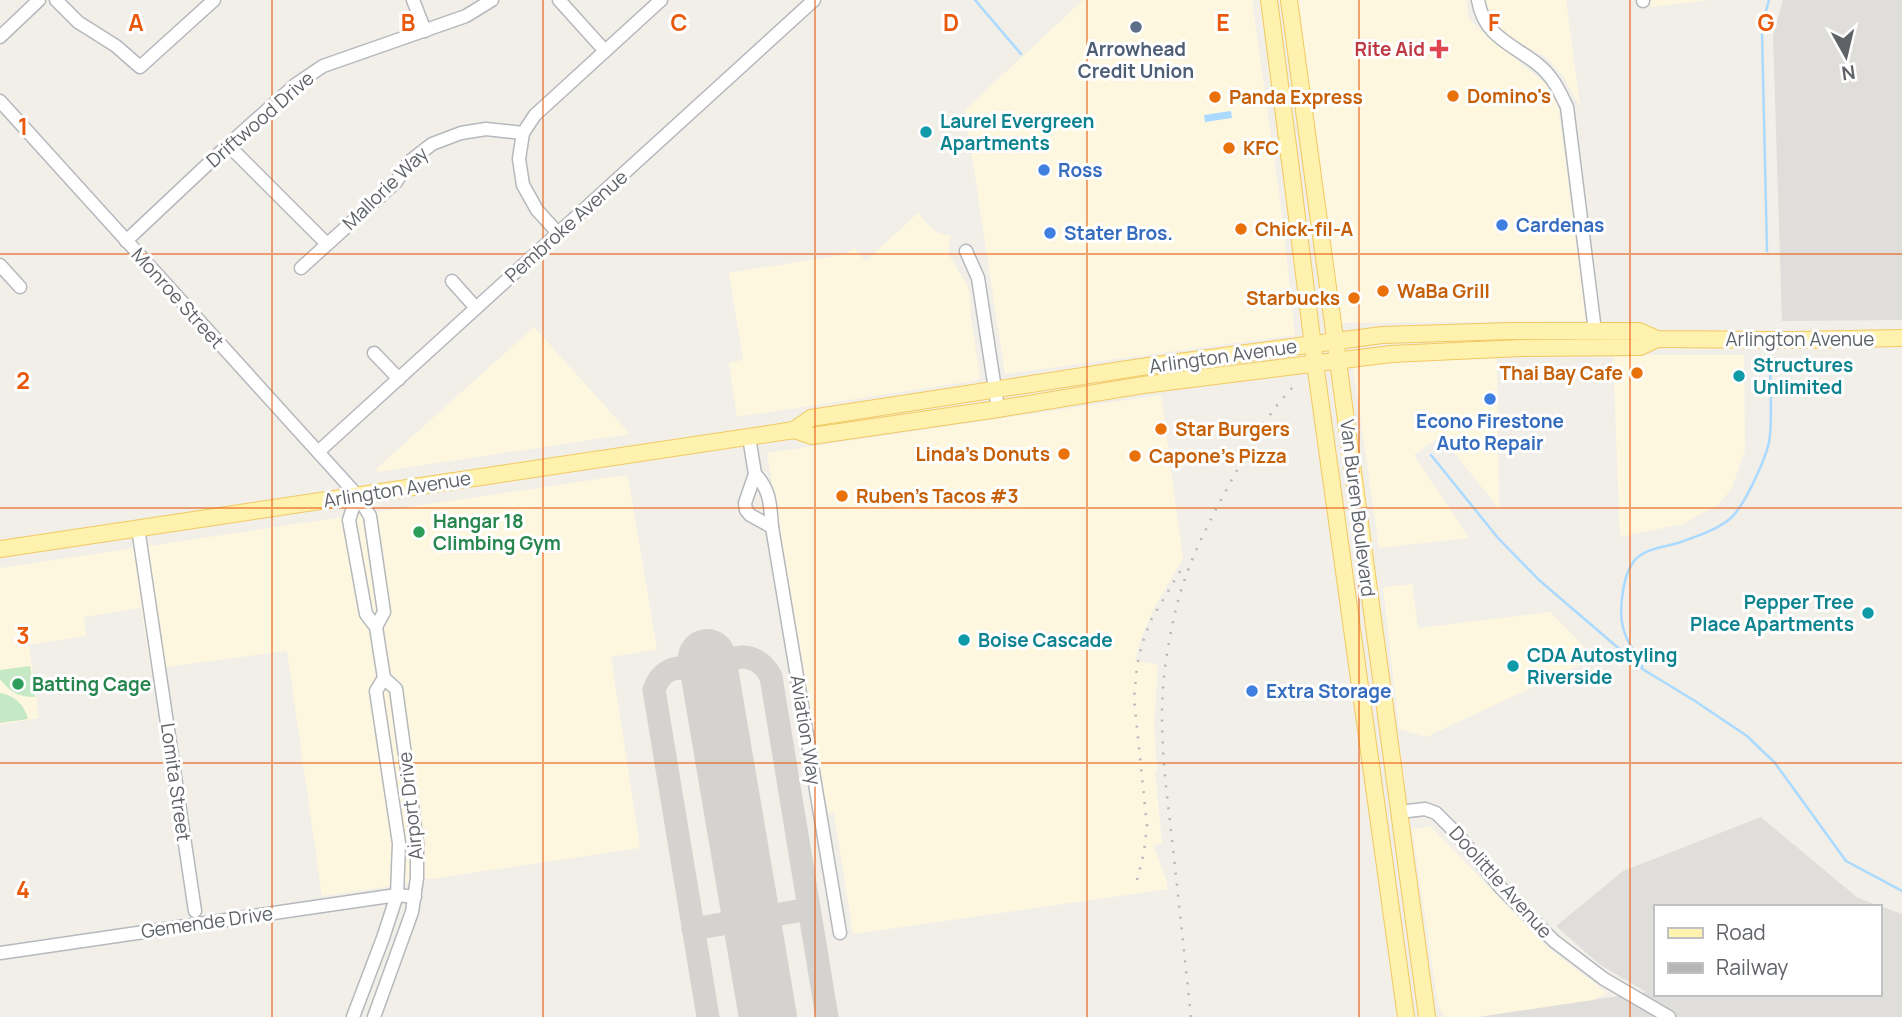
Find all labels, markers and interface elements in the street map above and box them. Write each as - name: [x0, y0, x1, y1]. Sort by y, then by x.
- text: A: [128, 6, 144, 38]
- text: B: [401, 6, 415, 38]
- text: C: [671, 6, 688, 38]
- text: D: [943, 6, 959, 38]
- text: E: [1216, 6, 1230, 38]
- text: F: [1488, 6, 1500, 38]
- text: G: [1758, 6, 1775, 38]
- marker: Arrowhead Credit Union: [1128, 19, 1144, 35]
- north arrow: [1811, 21, 1881, 91]
- place label: Arrowhead Credit Union: [1078, 36, 1194, 84]
- place label: Rite Aid: [1354, 36, 1425, 62]
- marker: Rite Aid: [1431, 41, 1447, 57]
- text: N: [1840, 59, 1857, 87]
- street label: Driftwood Drive: [201, 65, 319, 173]
- place label: Domino's: [1467, 83, 1551, 109]
- place label: Panda Express: [1229, 84, 1363, 110]
- marker: Domino's: [1445, 88, 1461, 104]
- marker: Panda Express: [1207, 89, 1223, 105]
- place label: Laurel Evergreen Apartments: [940, 108, 1094, 156]
- text: 1: [18, 110, 28, 142]
- marker: Laurel Evergreen Apartments: [918, 124, 934, 140]
- place label: KFC: [1243, 135, 1279, 161]
- marker: KFC: [1221, 140, 1237, 156]
- street label: Mallorie Way: [336, 141, 434, 235]
- place label: Ross: [1058, 157, 1103, 183]
- marker: Ross: [1036, 162, 1052, 178]
- street label: Pembroke Avenue: [499, 164, 633, 288]
- place label: Cardenas: [1516, 212, 1604, 238]
- place label: Chick-fil-A: [1255, 216, 1354, 242]
- marker: Cardenas: [1494, 217, 1510, 233]
- place label: Stater Bros.: [1064, 220, 1173, 246]
- marker: Chick-fil-A: [1233, 221, 1249, 237]
- marker: Stater Bros.: [1042, 225, 1058, 241]
- street label: Monroe Street: [126, 242, 230, 354]
- place label: WaBa Grill: [1397, 278, 1490, 304]
- marker: WaBa Grill: [1375, 283, 1391, 299]
- place label: Starbucks: [1246, 285, 1340, 311]
- marker: Starbucks: [1346, 290, 1362, 306]
- street label: Arlington Avenue: [1726, 326, 1874, 352]
- street label: Arlington Avenue: [1147, 333, 1299, 379]
- place label: Structures Unlimited: [1753, 352, 1853, 400]
- place label: Thai Bay Cafe: [1500, 360, 1623, 386]
- text: 2: [16, 364, 30, 396]
- marker: Thai Bay Cafe: [1629, 365, 1645, 381]
- marker: Structures Unlimited: [1731, 368, 1747, 384]
- marker: Econo Firestone Auto Repair: [1482, 391, 1498, 407]
- place label: Econo Firestone Auto Repair: [1416, 408, 1564, 456]
- place label: Star Burgers: [1175, 416, 1290, 442]
- street label: Van Buren Boulevard: [1334, 418, 1382, 598]
- marker: Star Burgers: [1153, 421, 1169, 437]
- place label: Linda's Donuts: [915, 441, 1050, 467]
- place label: Capone's Pizza: [1149, 443, 1287, 469]
- marker: Linda's Donuts: [1056, 446, 1072, 462]
- marker: Capone's Pizza: [1127, 448, 1143, 464]
- street label: Arlington Avenue: [321, 465, 473, 513]
- place label: Ruben's Tacos #3: [856, 483, 1019, 509]
- marker: Ruben's Tacos #3: [834, 488, 850, 504]
- place label: Hangar 18 Climbing Gym: [433, 508, 561, 556]
- marker: Hangar 18 Climbing Gym: [411, 524, 427, 540]
- place label: Pepper Tree Place Apartments: [1690, 589, 1854, 637]
- marker: Pepper Tree Place Apartments: [1860, 605, 1876, 621]
- text: 3: [16, 619, 30, 651]
- place label: Boise Cascade: [978, 627, 1113, 653]
- marker: Boise Cascade: [956, 632, 972, 648]
- place label: CDA Autostyling Riverside: [1527, 642, 1677, 690]
- marker: CDA Autostyling Riverside: [1505, 658, 1521, 674]
- place label: Batting Cage: [32, 671, 151, 697]
- street label: Aviation Way: [784, 673, 828, 787]
- marker: Batting Cage: [10, 676, 26, 692]
- place label: Extra Storage: [1266, 678, 1391, 704]
- marker: Extra Storage: [1244, 683, 1260, 699]
- street label: Lomita Street: [155, 721, 197, 843]
- street label: Airport Drive: [391, 751, 429, 861]
- street label: Doolittle Avenue: [1444, 820, 1558, 944]
- text: 4: [16, 873, 30, 905]
- street label: Gemende Drive: [139, 900, 275, 944]
- legend: [1654, 905, 1881, 996]
- text: Road: [1716, 918, 1766, 946]
- text: Railway: [1716, 953, 1788, 981]

